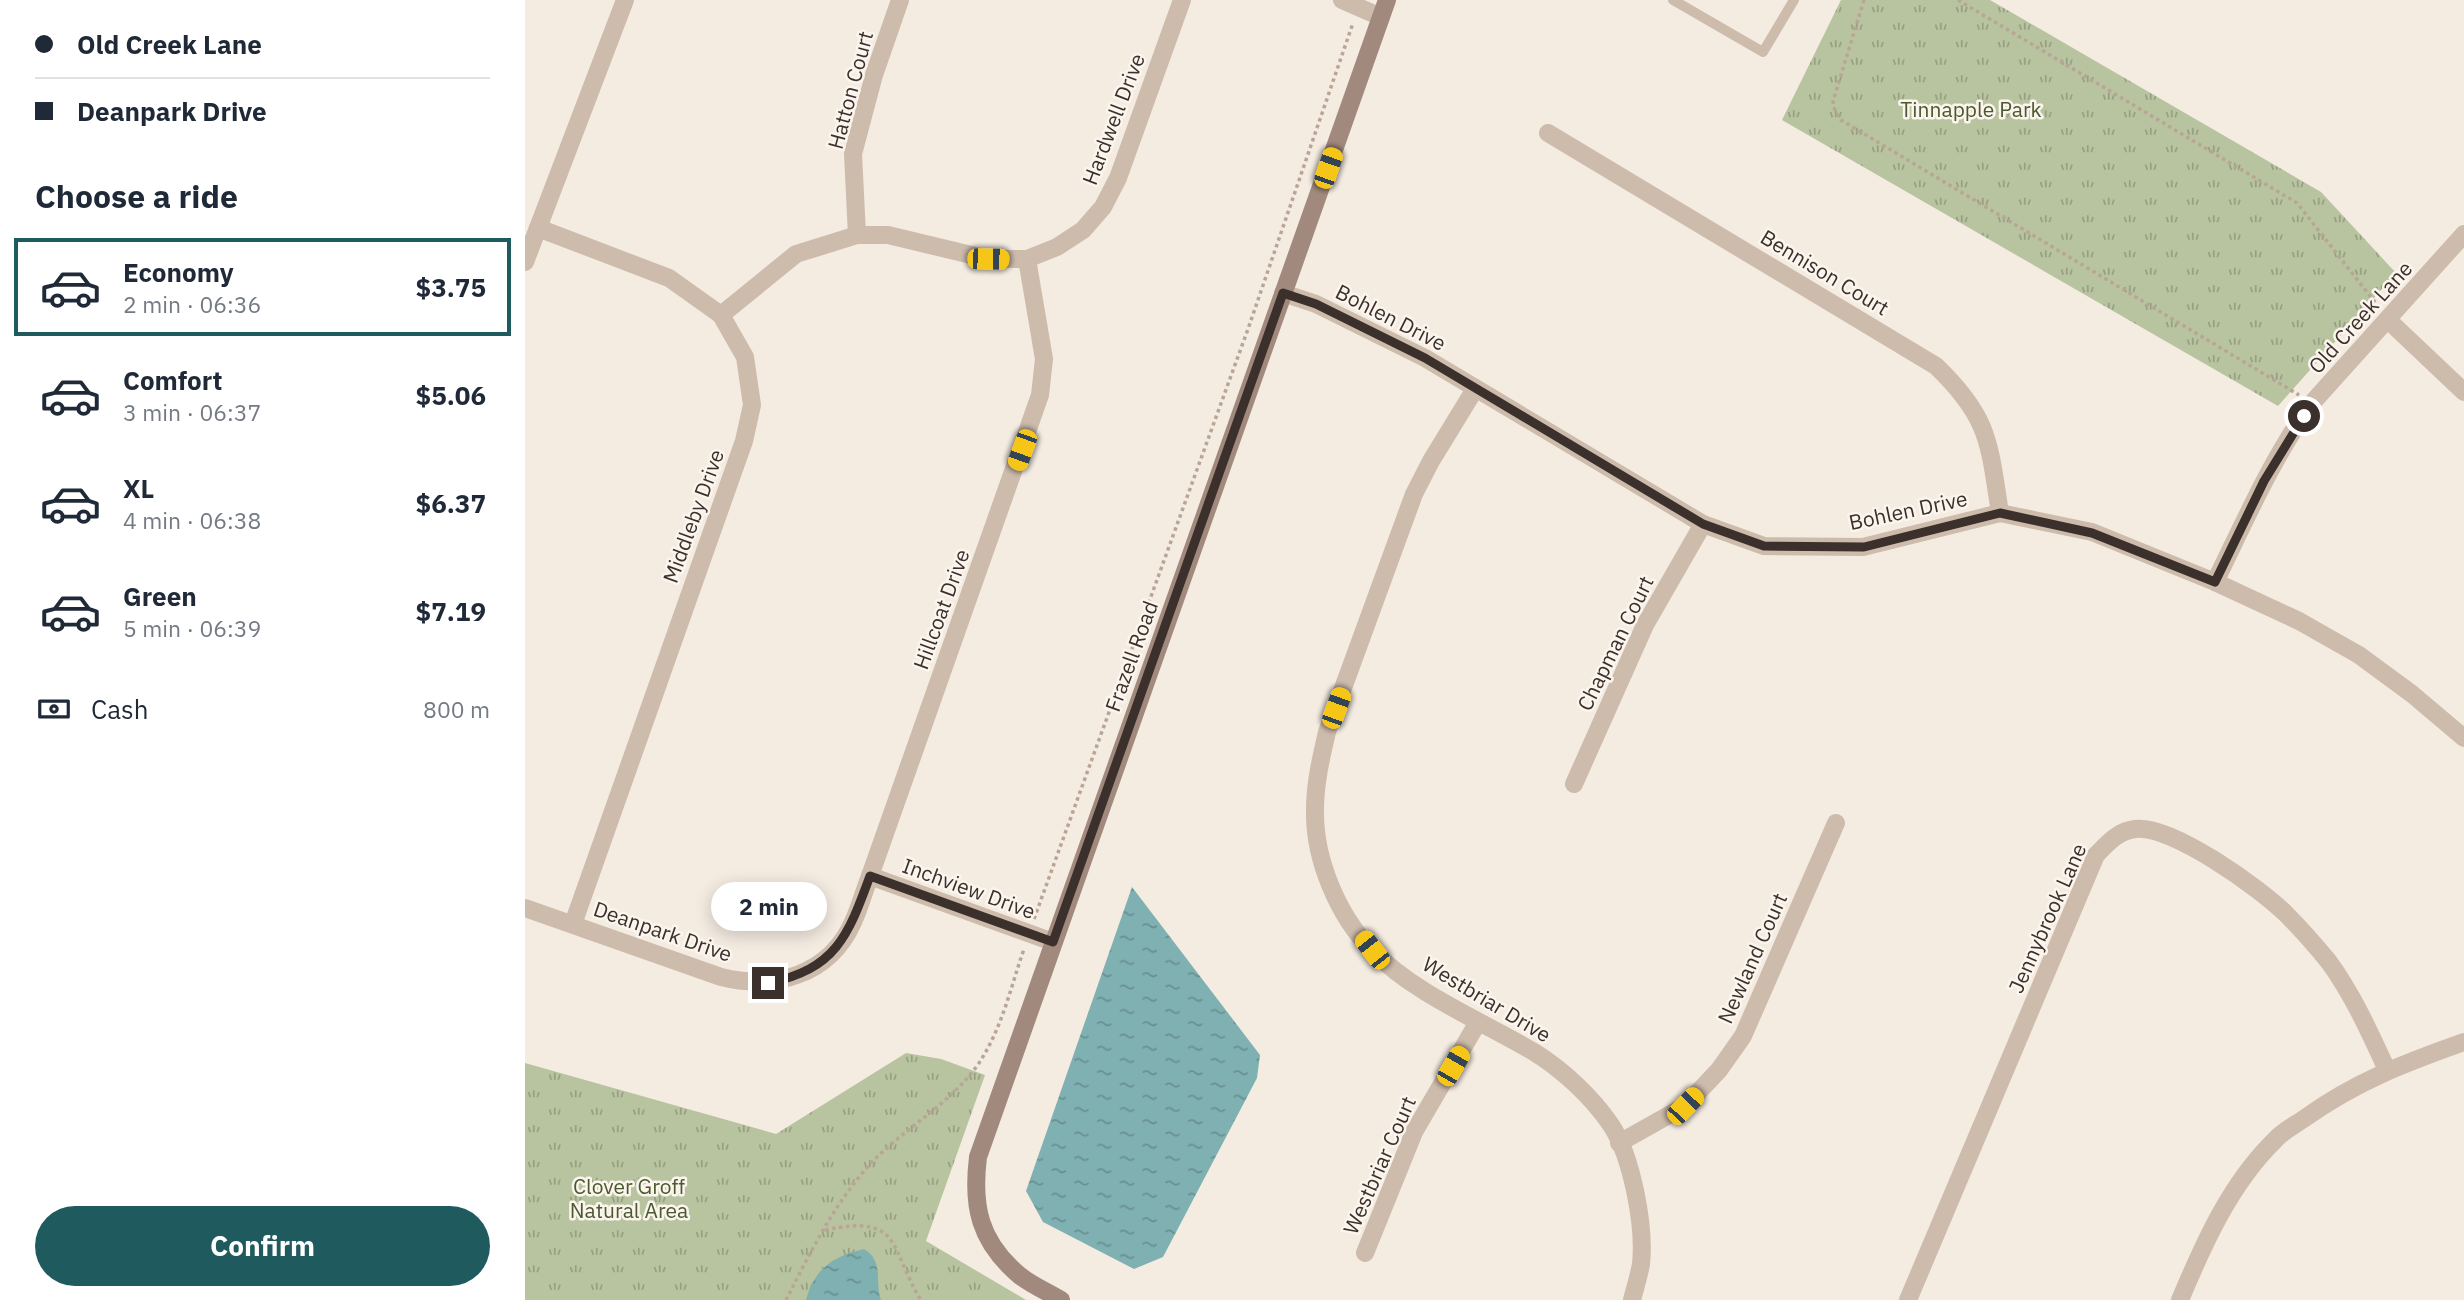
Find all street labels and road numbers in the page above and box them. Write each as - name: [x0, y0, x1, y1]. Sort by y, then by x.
- street label: Hatton Court: [821, 28, 879, 152]
- street label: Hardwell Drive: [1075, 49, 1151, 189]
- street label: Bennison Court: [1756, 223, 1894, 321]
- street label: Old Creek Lane: [2302, 255, 2418, 379]
- street label: Bohlen Drive: [1331, 277, 1451, 357]
- street label: Middleby Drive: [656, 445, 730, 587]
- street label: Bohlen Drive: [1846, 484, 1970, 536]
- street label: Hillcoat Drive: [906, 545, 976, 673]
- street label: Chapman Court: [1570, 571, 1660, 715]
- street label: Frazell Road: [1098, 597, 1164, 715]
- street label: Jennybrook Lane: [2001, 839, 2093, 997]
- street label: Inchview Drive: [899, 851, 1039, 925]
- street label: Newland Court: [1711, 888, 1793, 1028]
- street label: Deanpark Drive: [590, 894, 736, 968]
- street label: Westbriar Drive: [1418, 950, 1556, 1048]
- street label: Westbriar Court: [1336, 1092, 1422, 1238]

